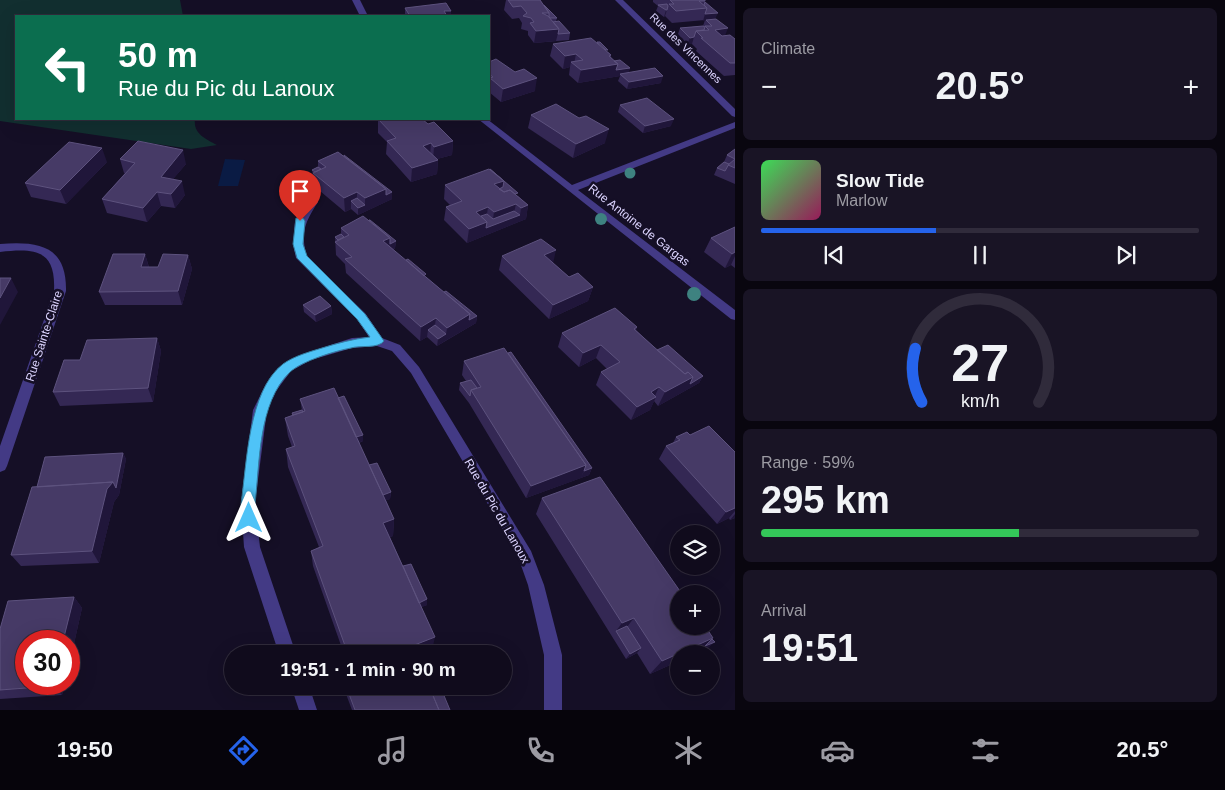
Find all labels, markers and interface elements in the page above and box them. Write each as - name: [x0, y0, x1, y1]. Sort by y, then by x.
- street label: Rue des Vincennes: [648, 11, 725, 86]
- icon: left: [35, 35, 100, 100]
- text: 50 m: [118, 35, 198, 74]
- text: Climate: [761, 40, 815, 57]
- text: 20.5°: [935, 65, 1025, 107]
- text: −: [761, 71, 777, 102]
- text: +: [1183, 71, 1199, 102]
- text: Rue du Pic du Lanoux: [118, 76, 335, 101]
- pin: [279, 170, 321, 221]
- text: Slow Tide: [836, 170, 924, 191]
- icon: arrive: [286, 177, 314, 205]
- street label: Rue Antoine de Gargas: [586, 181, 692, 269]
- text: Marlow: [836, 192, 888, 209]
- icon: previous: [820, 241, 848, 269]
- icon: pause: [966, 241, 994, 269]
- icon: next: [1112, 241, 1140, 269]
- street label: Rue Sainte-Claire: [23, 288, 65, 383]
- text: 27: [951, 334, 1009, 392]
- text: km/h: [961, 391, 999, 411]
- text: Range · 59%: [761, 454, 854, 471]
- street label: Rue du Pic du Lanoux: [461, 456, 533, 566]
- text: 295 km: [761, 479, 890, 521]
- position arrow: [222, 491, 274, 543]
- map controls: [670, 525, 720, 695]
- button: layers: [670, 525, 720, 575]
- button: +: [670, 585, 720, 635]
- text: Arrival: [761, 602, 806, 619]
- text: 19:51: [761, 627, 858, 669]
- speed limit sign: 30: [15, 630, 80, 695]
- button: −: [670, 645, 720, 695]
- text: 19:51 · 1 min · 90 m: [280, 659, 456, 680]
- icon: directions: [226, 733, 261, 768]
- icon: music: [375, 733, 410, 768]
- icon: phone: [523, 733, 558, 768]
- icon: climate: [671, 733, 706, 768]
- icon: car: [820, 733, 855, 768]
- icon: filters: [968, 733, 1003, 768]
- text: 19:50: [57, 737, 113, 762]
- text: 20.5°: [1117, 737, 1168, 762]

